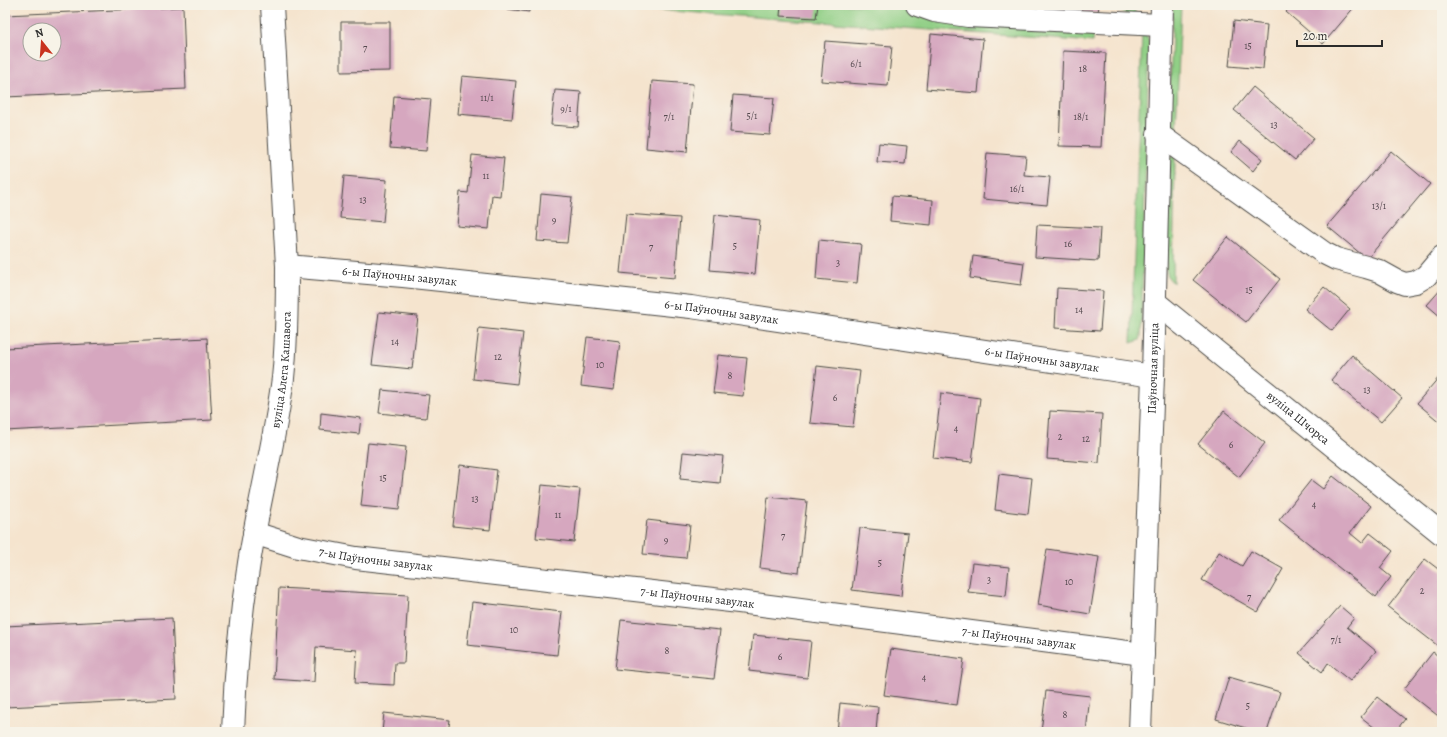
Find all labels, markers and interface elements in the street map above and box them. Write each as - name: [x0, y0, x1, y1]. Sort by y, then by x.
- north arrow: [22, 22, 62, 62]
- scale bar: [1297, 22, 1382, 48]
- text: N: [33, 25, 45, 41]
- text: 20 m: [1303, 28, 1327, 44]
- house number: 15: [1244, 39, 1252, 52]
- house number: 7: [363, 41, 368, 54]
- house number: 6/1: [850, 57, 862, 70]
- house number: 18: [1079, 62, 1087, 75]
- house number: 11/1: [480, 91, 494, 104]
- house number: 9/1: [560, 102, 572, 115]
- house number: 5/1: [746, 109, 758, 122]
- house number: 7/1: [664, 110, 675, 123]
- house number: 18/1: [1074, 110, 1089, 123]
- house number: 13: [1270, 118, 1278, 131]
- house number: 11: [483, 169, 490, 182]
- house number: 16/1: [1010, 182, 1025, 195]
- house number: 13: [359, 193, 367, 206]
- house number: 13/1: [1372, 199, 1387, 212]
- house number: 9: [552, 213, 557, 226]
- house number: 16: [1064, 237, 1072, 250]
- house number: 5: [733, 239, 737, 252]
- house number: 7: [649, 240, 654, 253]
- house number: 3: [836, 256, 840, 269]
- street label: 6-ы Паўночны завулак: [341, 263, 458, 290]
- house number: 15: [1245, 283, 1253, 296]
- street label: 6-ы Паўночны завулак: [664, 296, 780, 328]
- house number: 14: [1075, 303, 1083, 316]
- street label: вуліца Алега Кашавога: [267, 311, 295, 429]
- street label: Паўночная вуліца: [1144, 322, 1162, 414]
- house number: 14: [391, 335, 399, 348]
- street label: 6-ы Паўночны завулак: [984, 343, 1100, 376]
- house number: 12: [494, 350, 502, 363]
- house number: 10: [596, 358, 604, 371]
- house number: 8: [728, 369, 733, 382]
- house number: 13: [1363, 383, 1371, 396]
- street label: вуліца Шчорса: [1263, 387, 1333, 448]
- house number: 6: [833, 391, 838, 404]
- house number: 4: [954, 422, 959, 435]
- house number: 2: [1058, 430, 1063, 443]
- house number: 12: [1082, 432, 1090, 445]
- house number: 6: [1229, 438, 1234, 451]
- house number: 15: [379, 471, 387, 484]
- house number: 13: [471, 492, 479, 505]
- house number: 4: [1312, 498, 1317, 511]
- house number: 11: [555, 508, 562, 521]
- house number: 7: [781, 529, 786, 542]
- house number: 9: [664, 533, 669, 546]
- street label: 7-ы Паўночны завулак: [318, 543, 434, 575]
- house number: 5: [878, 556, 882, 569]
- house number: 3: [987, 573, 991, 586]
- house number: 10: [1065, 575, 1073, 588]
- street label: 7-ы Паўночны завулак: [640, 583, 756, 612]
- house number: 2: [1420, 584, 1425, 597]
- house number: 7: [1247, 590, 1252, 603]
- house number: 10: [510, 623, 518, 636]
- street label: 7-ы Паўночны завулак: [961, 623, 1077, 653]
- house number: 7/1: [1331, 633, 1342, 646]
- house number: 8: [665, 644, 670, 657]
- house number: 6: [778, 650, 783, 663]
- house number: 4: [922, 671, 927, 684]
- house number: 5: [1246, 699, 1250, 712]
- house number: 8: [1063, 708, 1068, 721]

